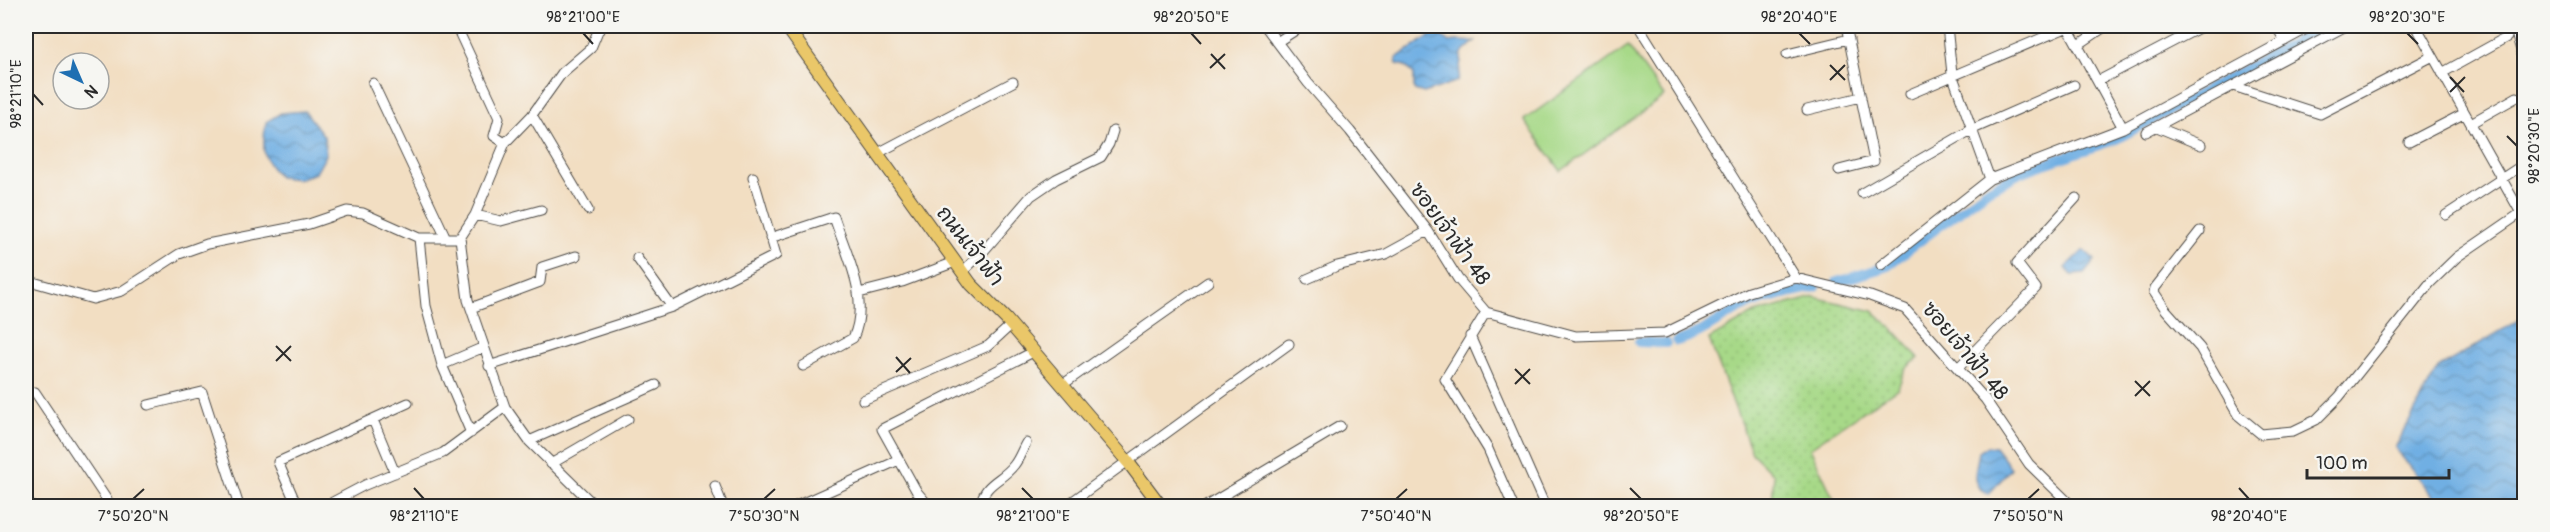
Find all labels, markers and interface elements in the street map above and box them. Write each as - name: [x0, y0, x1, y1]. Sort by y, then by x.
- text: 98°21'00"E: [546, 8, 620, 27]
- text: 98°20'50"E: [1153, 8, 1229, 27]
- text: 98°20'40"E: [1761, 8, 1837, 27]
- text: 98°20'30"E: [2369, 8, 2445, 27]
- north arrow: [51, 51, 111, 111]
- text: 98°21'10"E: [7, 59, 26, 129]
- text: N: [80, 80, 102, 102]
- text: 98°20'30"E: [2525, 108, 2544, 184]
- street label: ซอยเจ้าฟ้า 48: [1404, 177, 1497, 291]
- street label: ถนนเจ้าฟ้า: [930, 200, 1011, 292]
- street label: ซอยเจ้าฟ้า 48: [1916, 295, 2015, 406]
- scale bar: [2307, 442, 2450, 480]
- text: 100 m: [2316, 452, 2368, 475]
- text: 7°50'20"N: [98, 507, 168, 526]
- text: 98°21'10"E: [389, 507, 459, 526]
- text: 7°50'30"N: [729, 507, 799, 526]
- text: 98°21'00"E: [996, 507, 1070, 526]
- text: 7°50'40"N: [1360, 507, 1432, 526]
- text: 98°20'50"E: [1603, 507, 1679, 526]
- text: 7°50'50"N: [1993, 507, 2063, 526]
- text: 98°20'40"E: [2211, 507, 2287, 526]

